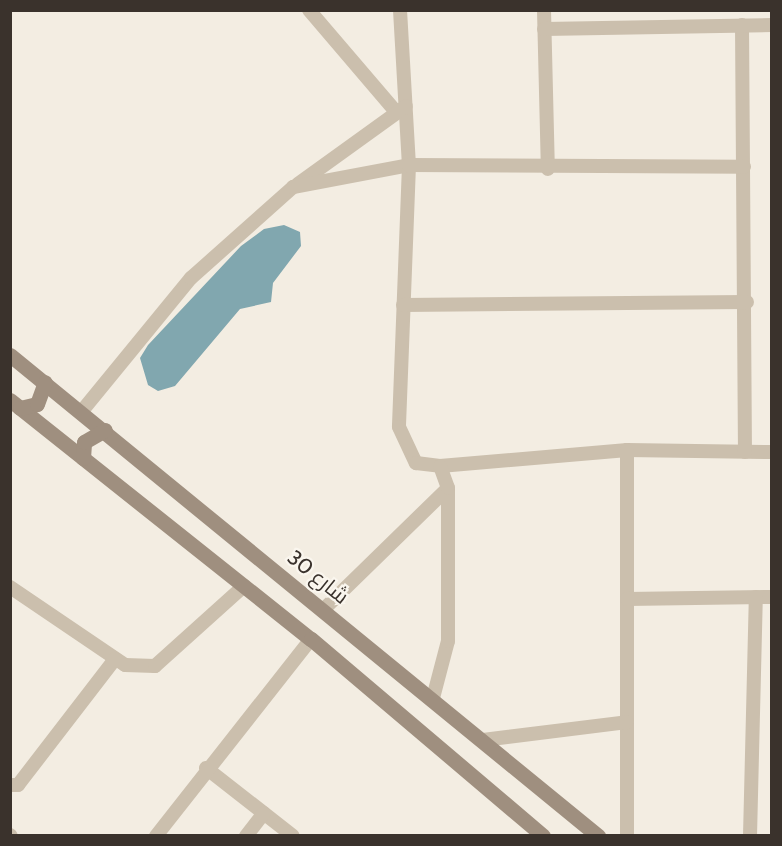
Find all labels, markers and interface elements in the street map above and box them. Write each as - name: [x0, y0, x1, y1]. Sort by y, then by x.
- street label: شارع 30: [282, 545, 354, 609]

